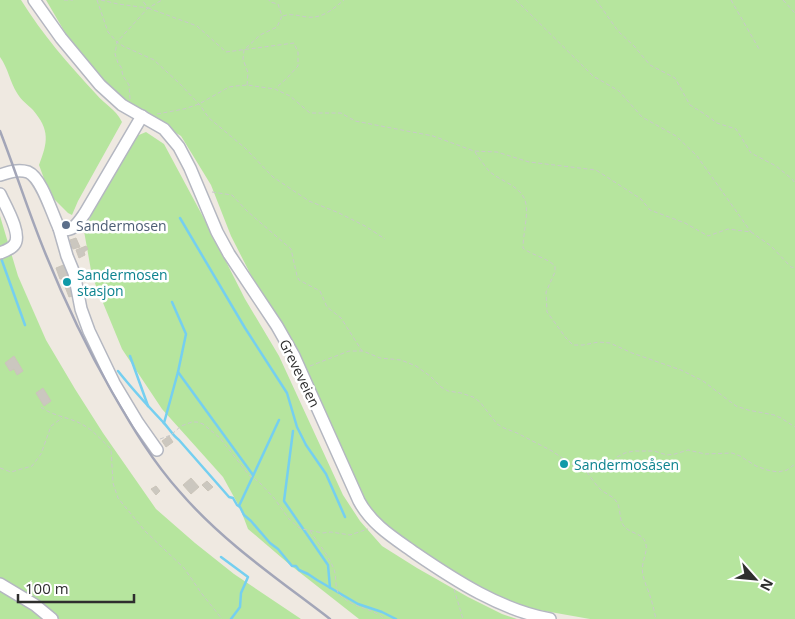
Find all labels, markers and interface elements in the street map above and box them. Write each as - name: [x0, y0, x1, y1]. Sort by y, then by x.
- place label: Sandermosen: [76, 216, 167, 235]
- marker: Sandermosen: [60, 219, 72, 231]
- place label: Sandermosen stasjon: [77, 265, 168, 300]
- marker: Sandermosen stasjon: [61, 276, 73, 288]
- street label: Greveveien: [275, 336, 325, 410]
- place label: Sandermosåsen: [574, 455, 679, 474]
- marker: Sandermosåsen: [558, 458, 570, 470]
- north arrow: [730, 554, 780, 604]
- scale bar: [18, 572, 134, 604]
- text: N: [756, 576, 778, 595]
- text: 100 m: [25, 578, 69, 598]

